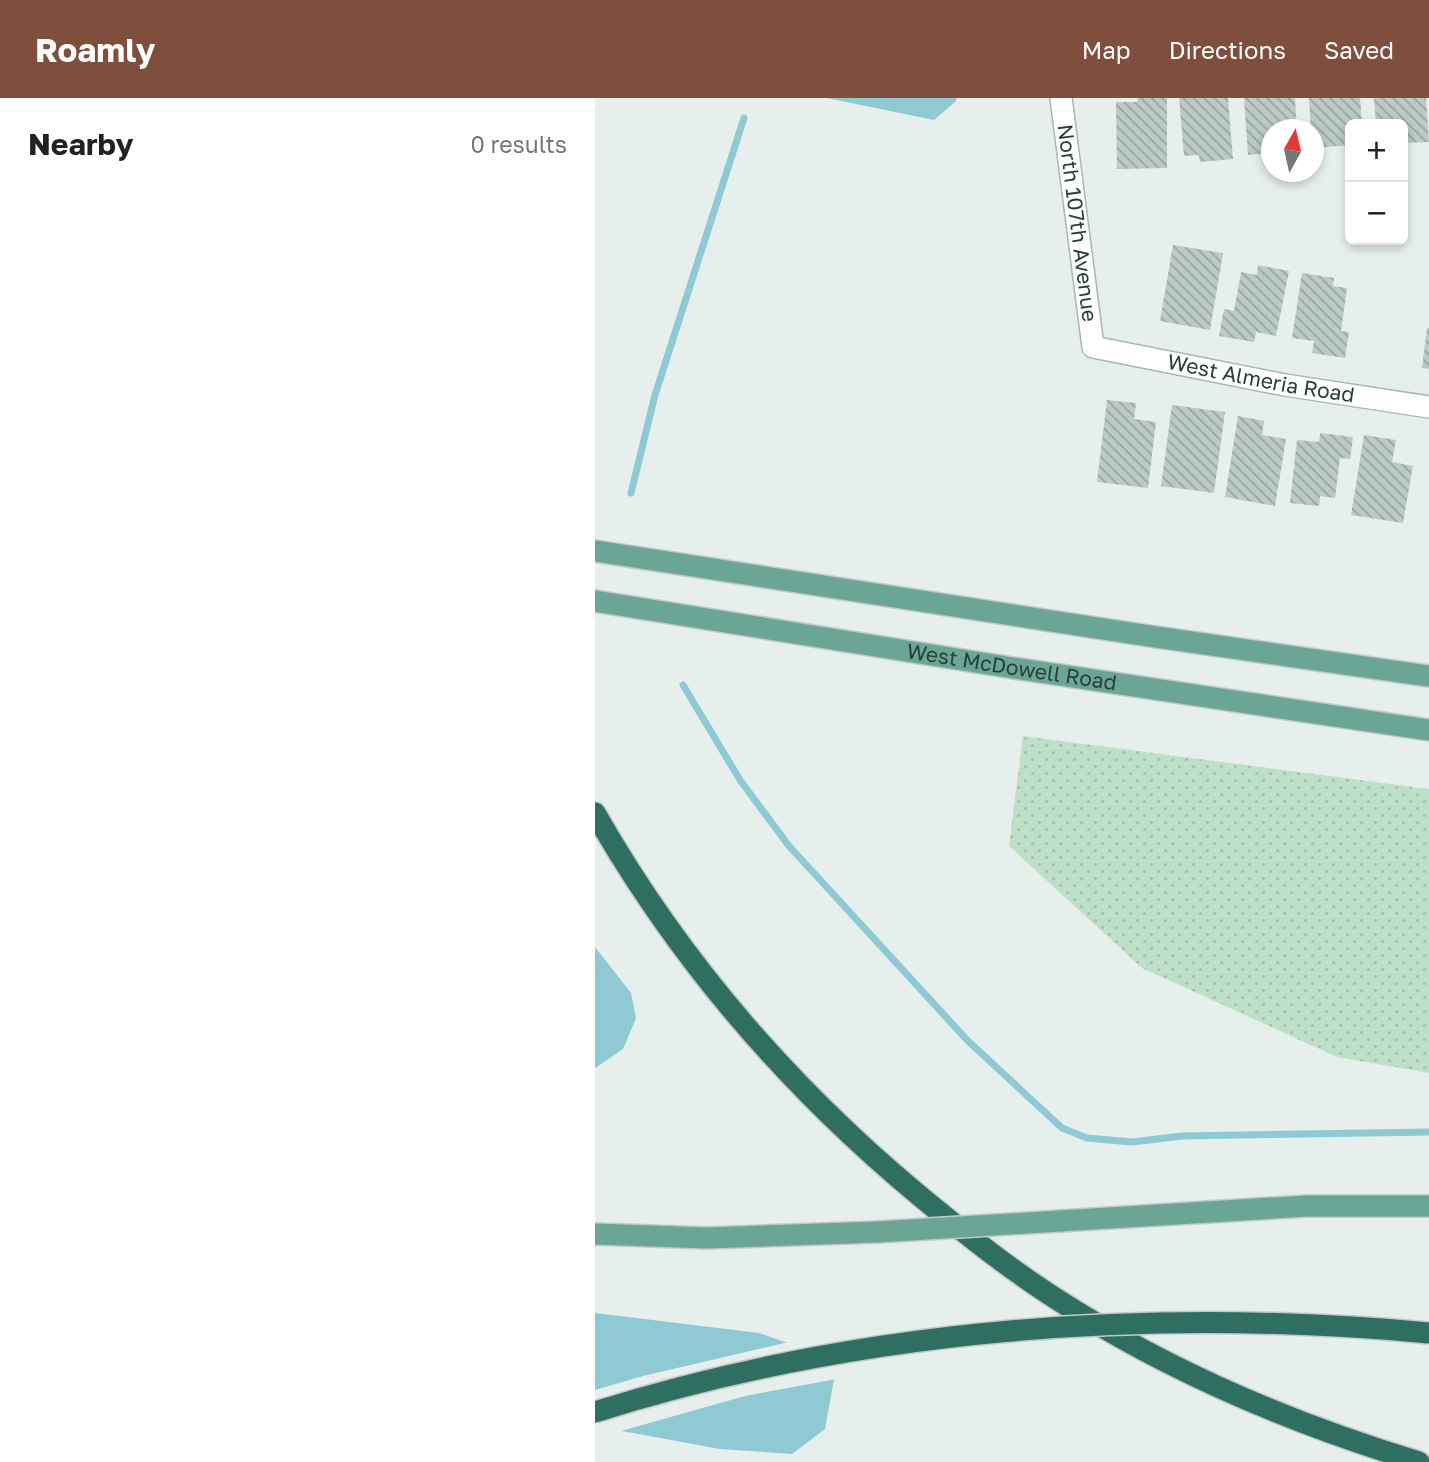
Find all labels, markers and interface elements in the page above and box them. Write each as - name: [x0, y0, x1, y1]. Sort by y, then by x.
- text: Roamly: [35, 30, 155, 69]
- text: Map: [1082, 35, 1131, 64]
- text: Directions: [1169, 35, 1286, 64]
- text: Saved: [1324, 35, 1394, 64]
- north arrow: [1261, 119, 1324, 182]
- map controls: [1345, 119, 1408, 245]
- button: +: [1345, 119, 1408, 182]
- street label: North 107th Avenue: [1052, 123, 1104, 323]
- text: Nearby: [28, 126, 133, 162]
- text: 0 results: [471, 130, 567, 158]
- button: −: [1345, 182, 1408, 245]
- street label: West Almeria Road: [1165, 348, 1357, 407]
- street label: West McDowell Road: [905, 637, 1119, 695]

